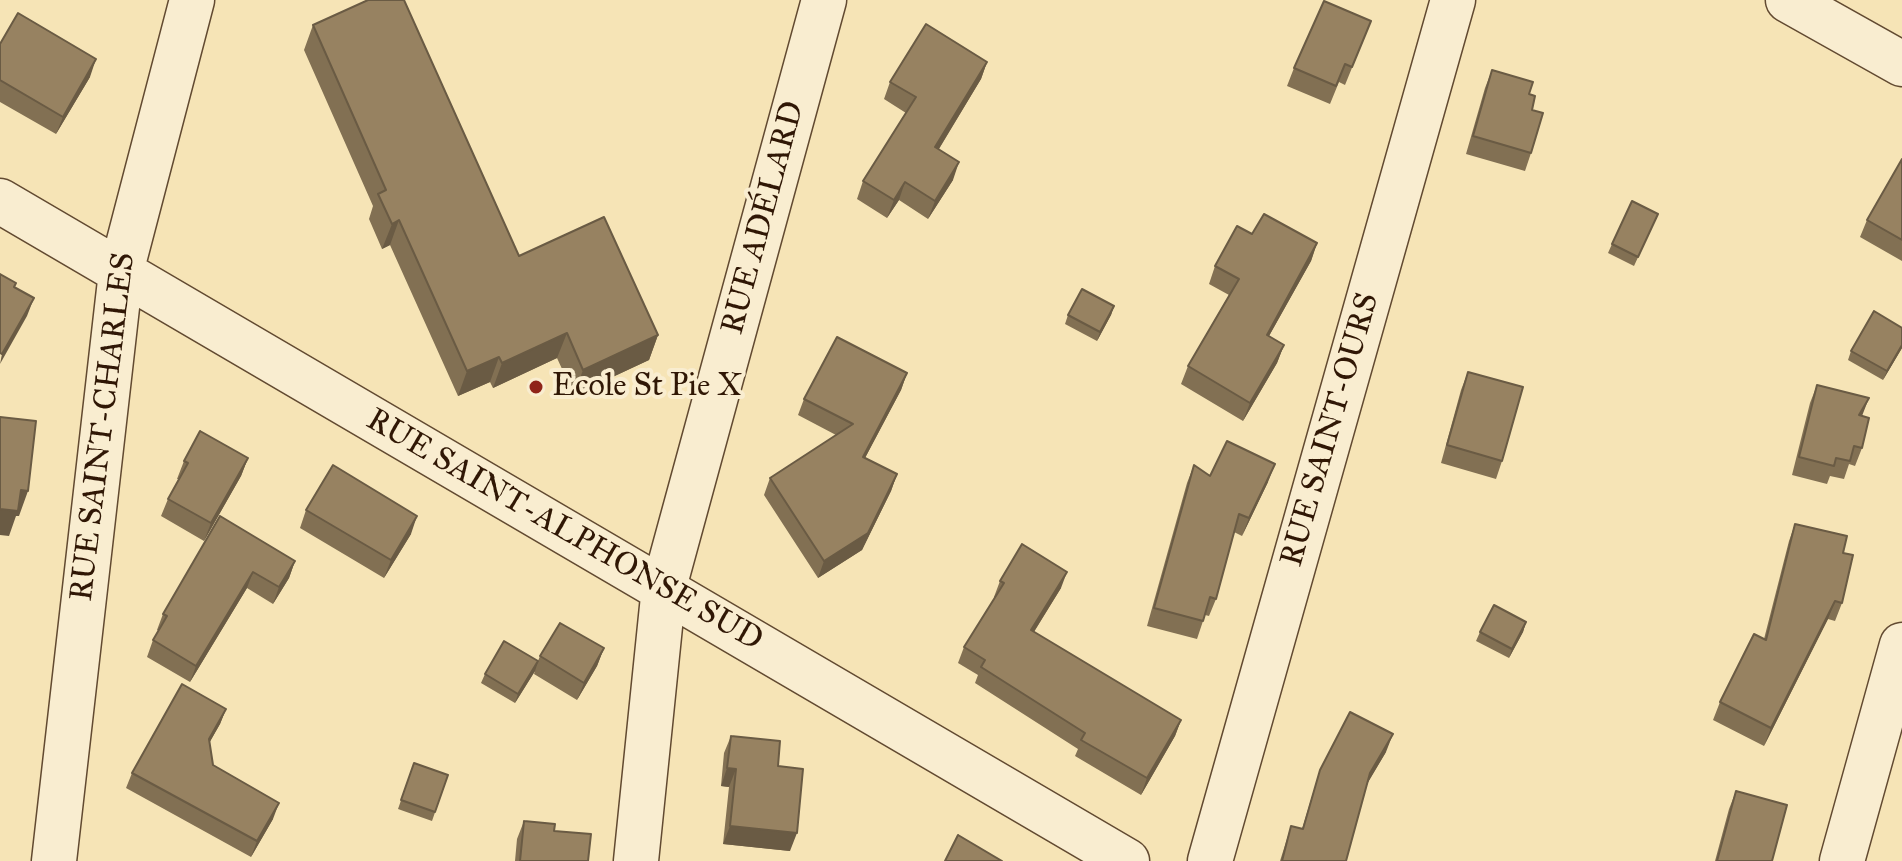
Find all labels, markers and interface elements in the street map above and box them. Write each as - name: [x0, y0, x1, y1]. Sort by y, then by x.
- street label: RUE ADÉLARD: [714, 97, 814, 339]
- street label: RUE SAINT-CHARLES: [64, 251, 144, 603]
- street label: RUE SAINT-OURS: [1274, 289, 1388, 571]
- place label: Ecole St Pie X: [552, 368, 742, 406]
- marker: Ecole St Pie X: [527, 378, 545, 396]
- street label: RUE SAINT-ALPHONSE SUD: [359, 402, 769, 660]

